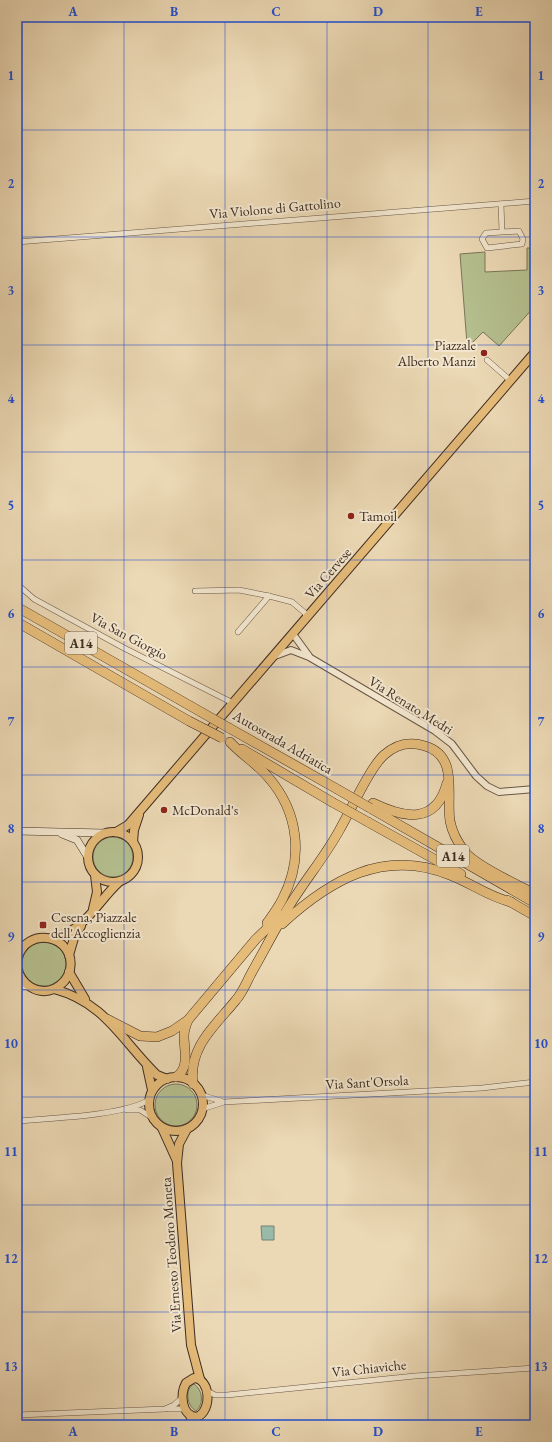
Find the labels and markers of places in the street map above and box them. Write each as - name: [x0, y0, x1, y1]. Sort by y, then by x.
- place label: Piazzale Alberto Manzi: [396, 336, 477, 370]
- marker: Piazzale Alberto Manzi: [479, 348, 489, 358]
- place label: Tamoil: [359, 507, 398, 525]
- marker: Tamoil: [346, 511, 356, 521]
- place label: McDonald's: [172, 801, 239, 819]
- marker: McDonald's: [159, 805, 169, 815]
- place label: Cesena, Piazzale dell'Accoglienzia: [51, 908, 141, 942]
- marker: Cesena, Piazzale dell'Accoglienzia: [38, 920, 48, 930]

